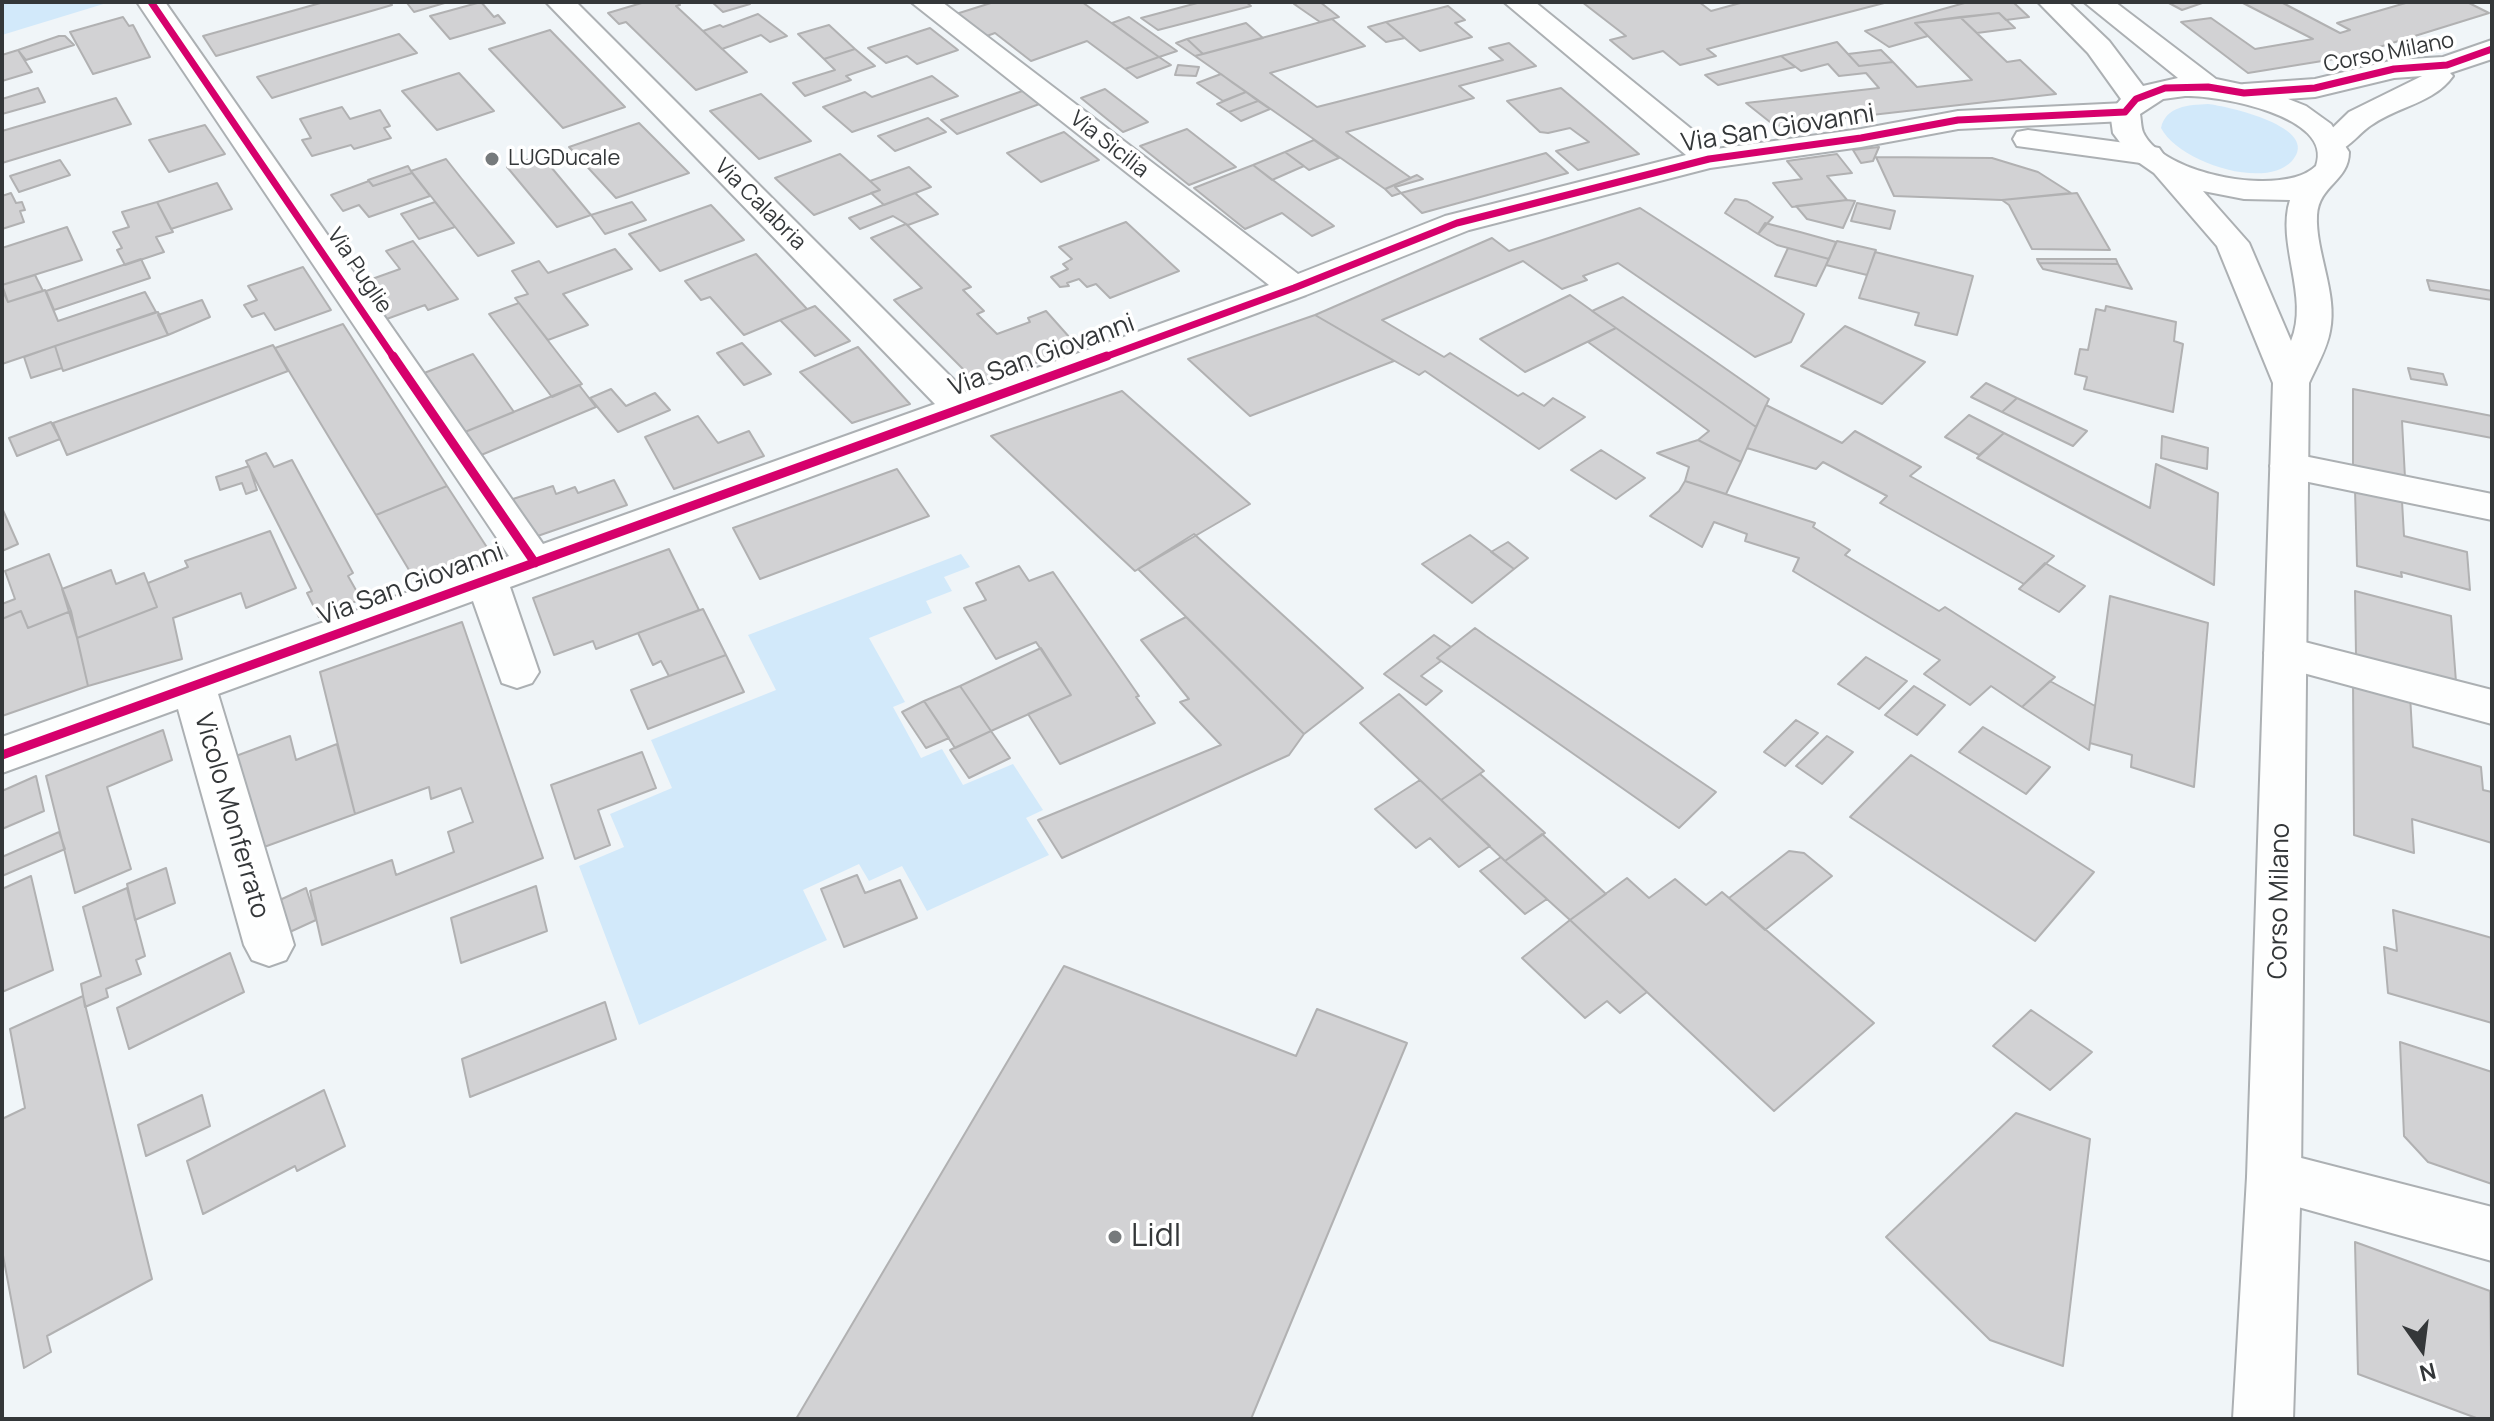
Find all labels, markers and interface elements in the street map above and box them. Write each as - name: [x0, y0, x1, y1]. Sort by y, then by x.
- street label: Corso Milano: [2322, 27, 2456, 79]
- street label: Via San Giovanni: [1679, 98, 1877, 160]
- street label: Via Sicilia: [1064, 106, 1154, 184]
- place label: LUGDucale: [508, 146, 620, 172]
- marker: LUGDucale: [483, 150, 501, 168]
- street label: Via Calabria: [709, 154, 811, 256]
- street label: Via Puglie: [321, 223, 397, 319]
- street label: Via San Giovanni: [945, 308, 1139, 404]
- street label: Via San Giovanni: [314, 537, 508, 633]
- street label: Vicolo Monferrato: [187, 710, 275, 922]
- street label: Corso Milano: [2263, 823, 2297, 979]
- place label: Lidl: [1131, 1218, 1181, 1256]
- marker: Lidl: [1106, 1228, 1124, 1246]
- north arrow: [2382, 1309, 2462, 1389]
- text: N: [2417, 1356, 2439, 1389]

